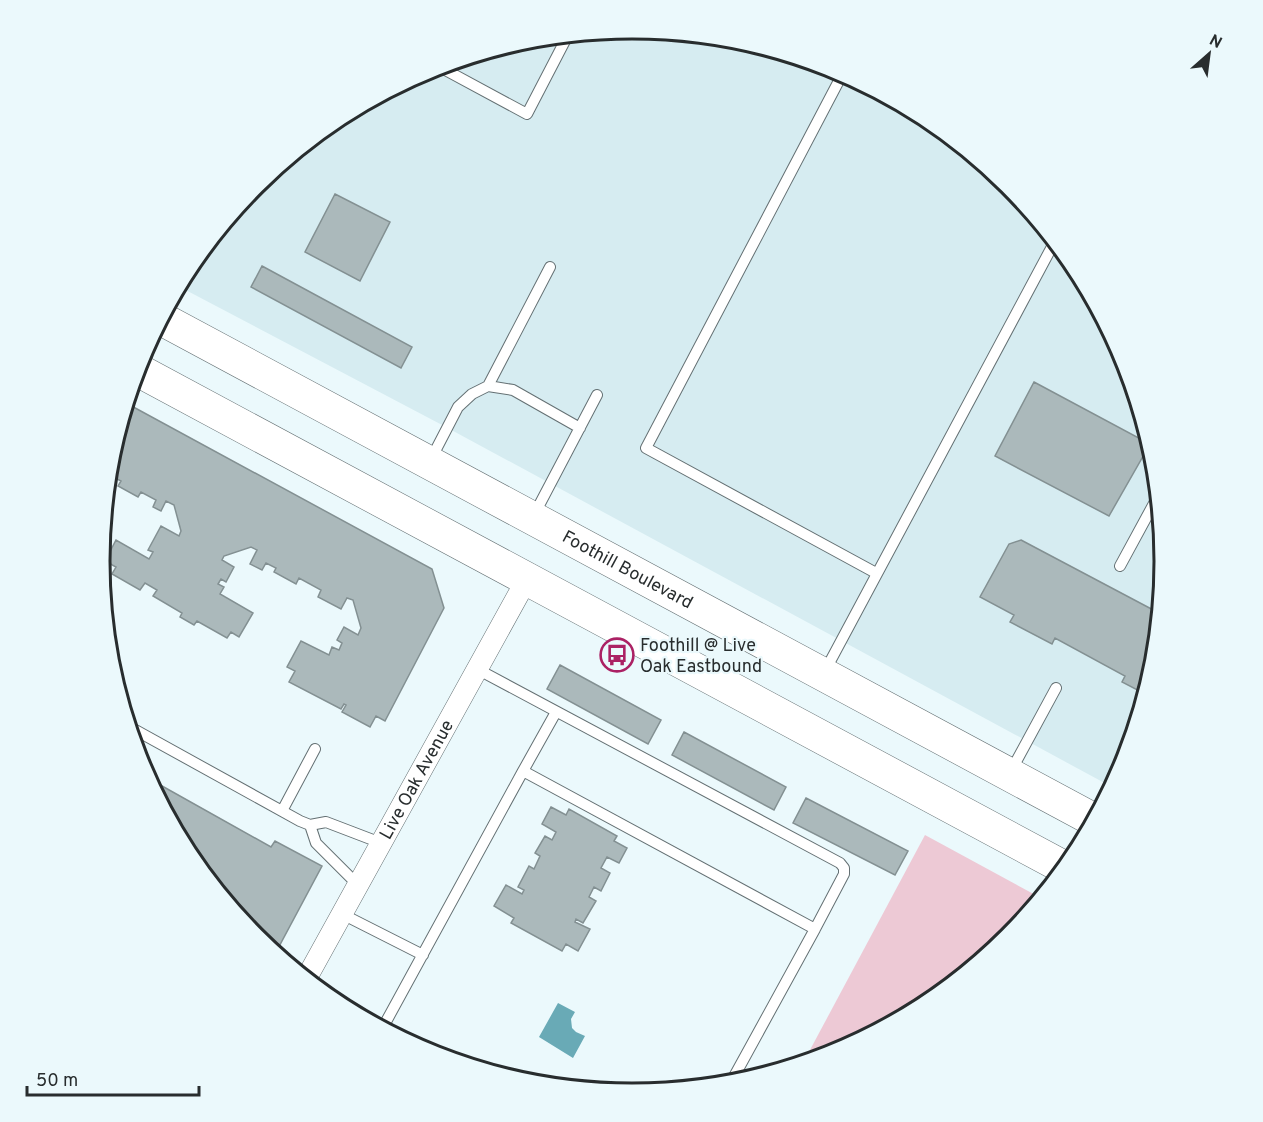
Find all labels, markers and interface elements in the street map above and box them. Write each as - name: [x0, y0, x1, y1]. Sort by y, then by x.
- north arrow: [1179, 24, 1239, 84]
- text: N: [1205, 31, 1225, 54]
- street label: Foothill Boulevard: [558, 526, 696, 615]
- place label: Foothill @ Live Oak Eastbound: [640, 635, 762, 679]
- bus stop icon: Foothill @ Live Oak Eastbound: [599, 637, 635, 673]
- street label: Live Oak Avenue: [375, 716, 460, 844]
- scale bar: [27, 1059, 200, 1097]
- text: 50 m: [36, 1070, 78, 1093]

